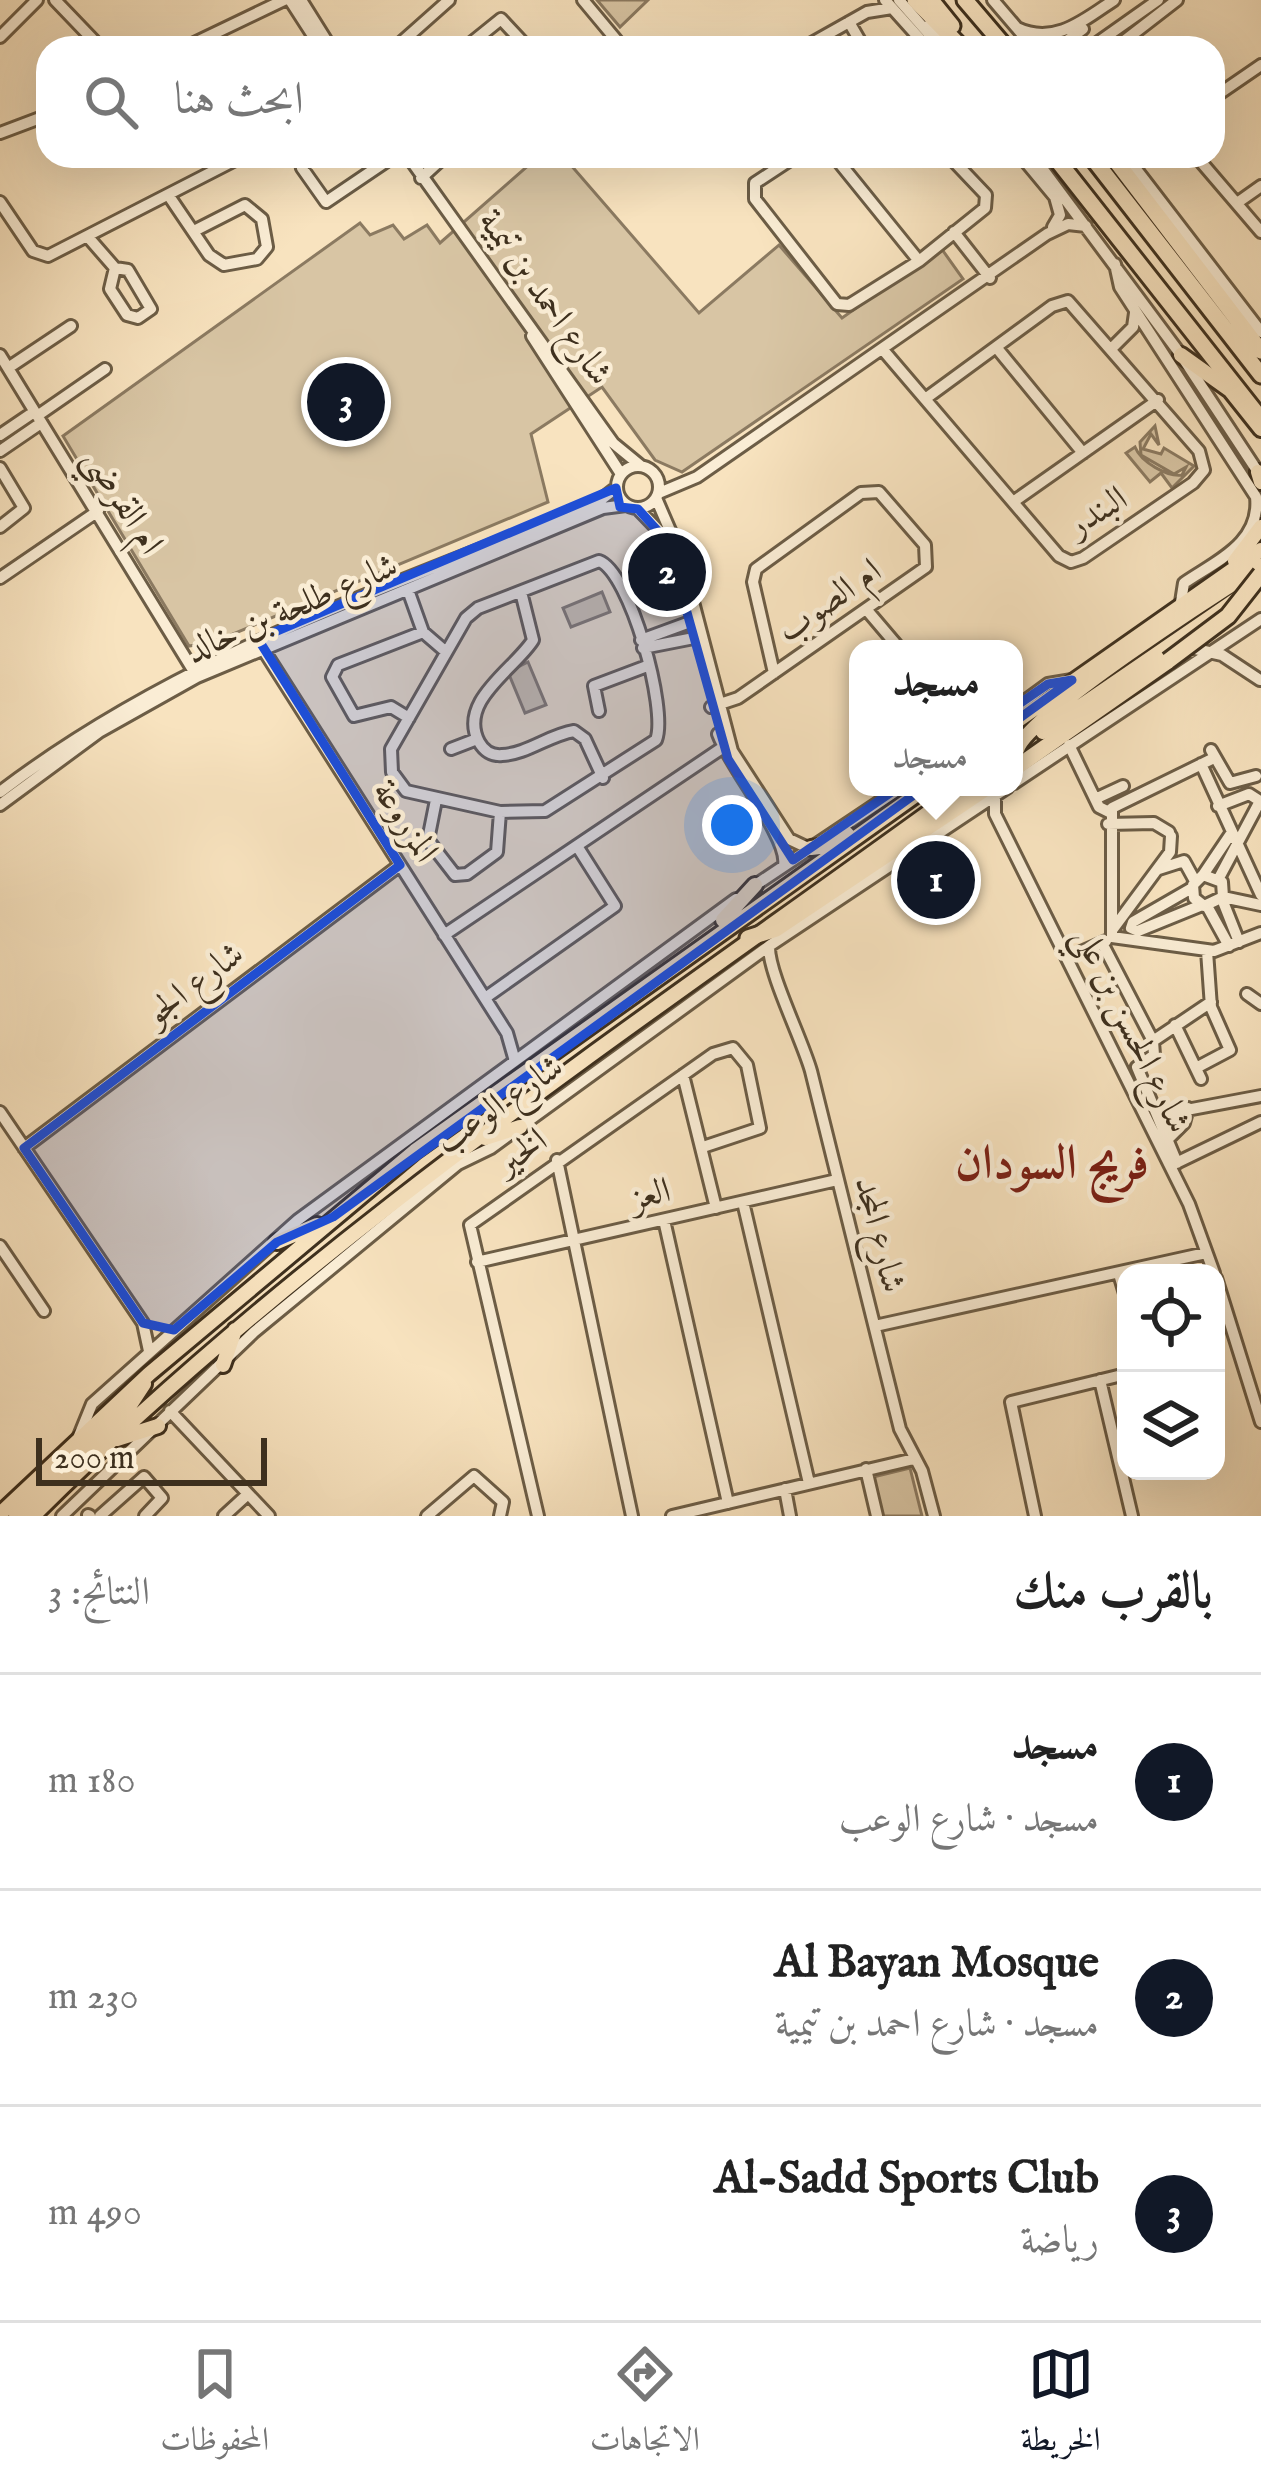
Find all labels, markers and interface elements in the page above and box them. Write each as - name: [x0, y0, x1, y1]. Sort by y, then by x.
- search box: [36, 36, 1225, 168]
- icon: search: [78, 69, 144, 135]
- text: ابحث هنا: [174, 72, 304, 129]
- street label: شارع احمد بن تيمية: [463, 201, 622, 398]
- pin: 3: [307, 357, 385, 447]
- street label: ام القرضي: [65, 440, 173, 568]
- street label: البندر: [1056, 476, 1136, 550]
- pin: 2: [628, 527, 706, 617]
- street label: شارع طلحة بن خالد: [179, 543, 407, 679]
- street label: ام الصوب: [768, 549, 895, 659]
- popup: [849, 640, 1023, 796]
- text: مسجد: [892, 654, 980, 711]
- text: مسجد: [892, 733, 968, 782]
- street label: المزروعة: [361, 772, 448, 872]
- your location: [702, 795, 762, 855]
- pin: 1: [897, 835, 975, 925]
- street label: شارع الحسن بن علي: [1053, 920, 1201, 1145]
- street label: شارع الجو: [133, 932, 257, 1043]
- street label: شارع الوعب: [426, 1045, 576, 1168]
- street label: الخير: [483, 1118, 557, 1189]
- district label: فريج السودان: [955, 1135, 1149, 1203]
- street label: العز: [622, 1168, 675, 1223]
- street label: شارع المجد: [838, 1172, 916, 1299]
- map controls: [1117, 1264, 1225, 1480]
- button: locate: [1117, 1264, 1225, 1372]
- button: layers: [1117, 1372, 1225, 1480]
- scale bar: [36, 1432, 267, 1485]
- text: 200 m: [54, 1438, 135, 1480]
- text: بالقرب منك: [1013, 1561, 1213, 1626]
- text: النتائج: 3: [48, 1569, 150, 1618]
- text: مسجد: [1011, 1717, 1099, 1774]
- text: 180 m: [48, 1757, 136, 1806]
- text: 1: [1167, 1757, 1181, 1806]
- text: مسجد · شارع الوعب: [839, 1796, 1099, 1845]
- text: Al Bayan Mosque: [775, 1935, 1099, 1992]
- text: 230 m: [48, 1973, 139, 2022]
- text: 2: [1165, 1973, 1183, 2022]
- text: مسجد · شارع احمد بن تيمية: [775, 2001, 1099, 2050]
- text: Al-Sadd Sports Club: [714, 2151, 1099, 2208]
- text: 490 m: [48, 2189, 142, 2238]
- text: 3: [1167, 2189, 1181, 2238]
- text: رياضة: [1020, 2217, 1099, 2266]
- tab: المحفوظات: [160, 2341, 269, 2471]
- tab: الاتجاهات: [590, 2341, 700, 2471]
- tab: الخريطة: [1020, 2341, 1101, 2471]

